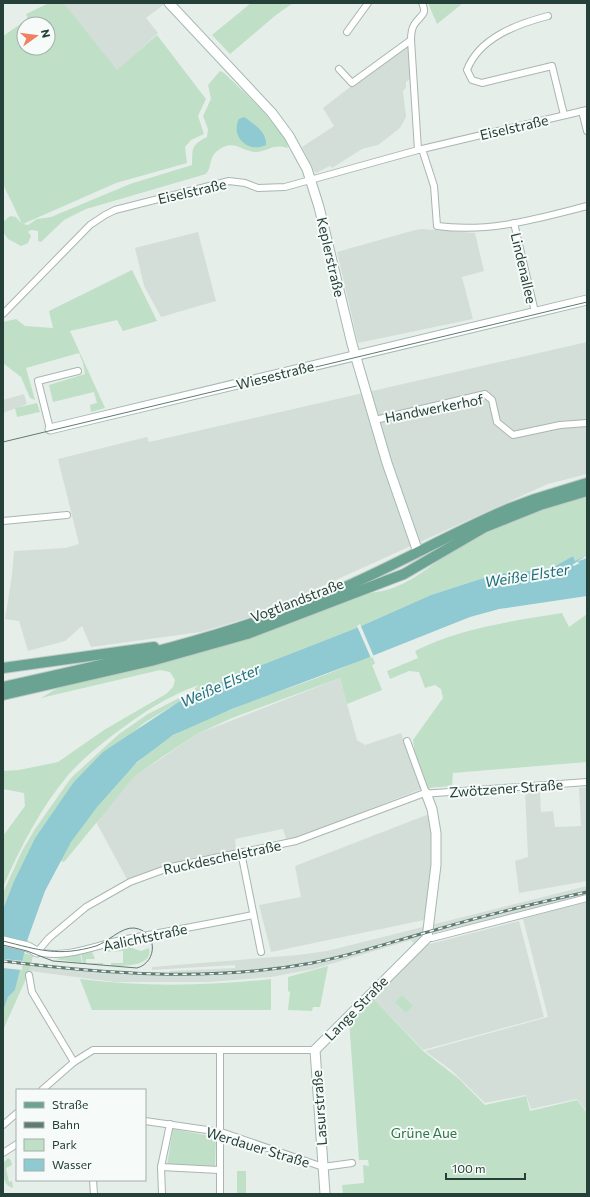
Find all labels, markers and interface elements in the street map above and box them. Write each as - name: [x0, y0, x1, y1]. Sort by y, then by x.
- north arrow: [16, 16, 56, 56]
- text: N: [39, 28, 53, 39]
- street label: Eiselstraße: [478, 111, 550, 143]
- street label: Eiselstraße: [156, 175, 228, 207]
- street label: Keplerstraße: [314, 215, 348, 299]
- street label: Lindenallee: [508, 231, 540, 305]
- street label: Wiesestraße: [234, 357, 316, 393]
- street label: Handwerkerhof: [383, 390, 485, 426]
- water label: Weiße Elster: [483, 559, 572, 591]
- street label: Vogtlandstraße: [248, 574, 346, 626]
- water label: Weiße Elster: [177, 659, 264, 711]
- street label: Zwötzener Straße: [448, 776, 564, 800]
- street label: Ruckdeschelstraße: [162, 836, 282, 878]
- street label: Aalichtstraße: [101, 920, 189, 954]
- street label: Lange Straße: [321, 972, 391, 1044]
- street label: Lasurstraße: [308, 1070, 330, 1146]
- legend: [16, 1089, 146, 1181]
- text: Straße: [52, 1097, 88, 1111]
- text: Bahn: [52, 1117, 80, 1131]
- street label: Werdauer Straße: [204, 1123, 312, 1171]
- park label: Grüne Aue: [391, 1124, 457, 1141]
- text: Park: [52, 1137, 78, 1151]
- scale bar: [446, 1155, 525, 1181]
- text: Wasser: [52, 1157, 92, 1171]
- text: 100 m: [452, 1161, 486, 1175]

